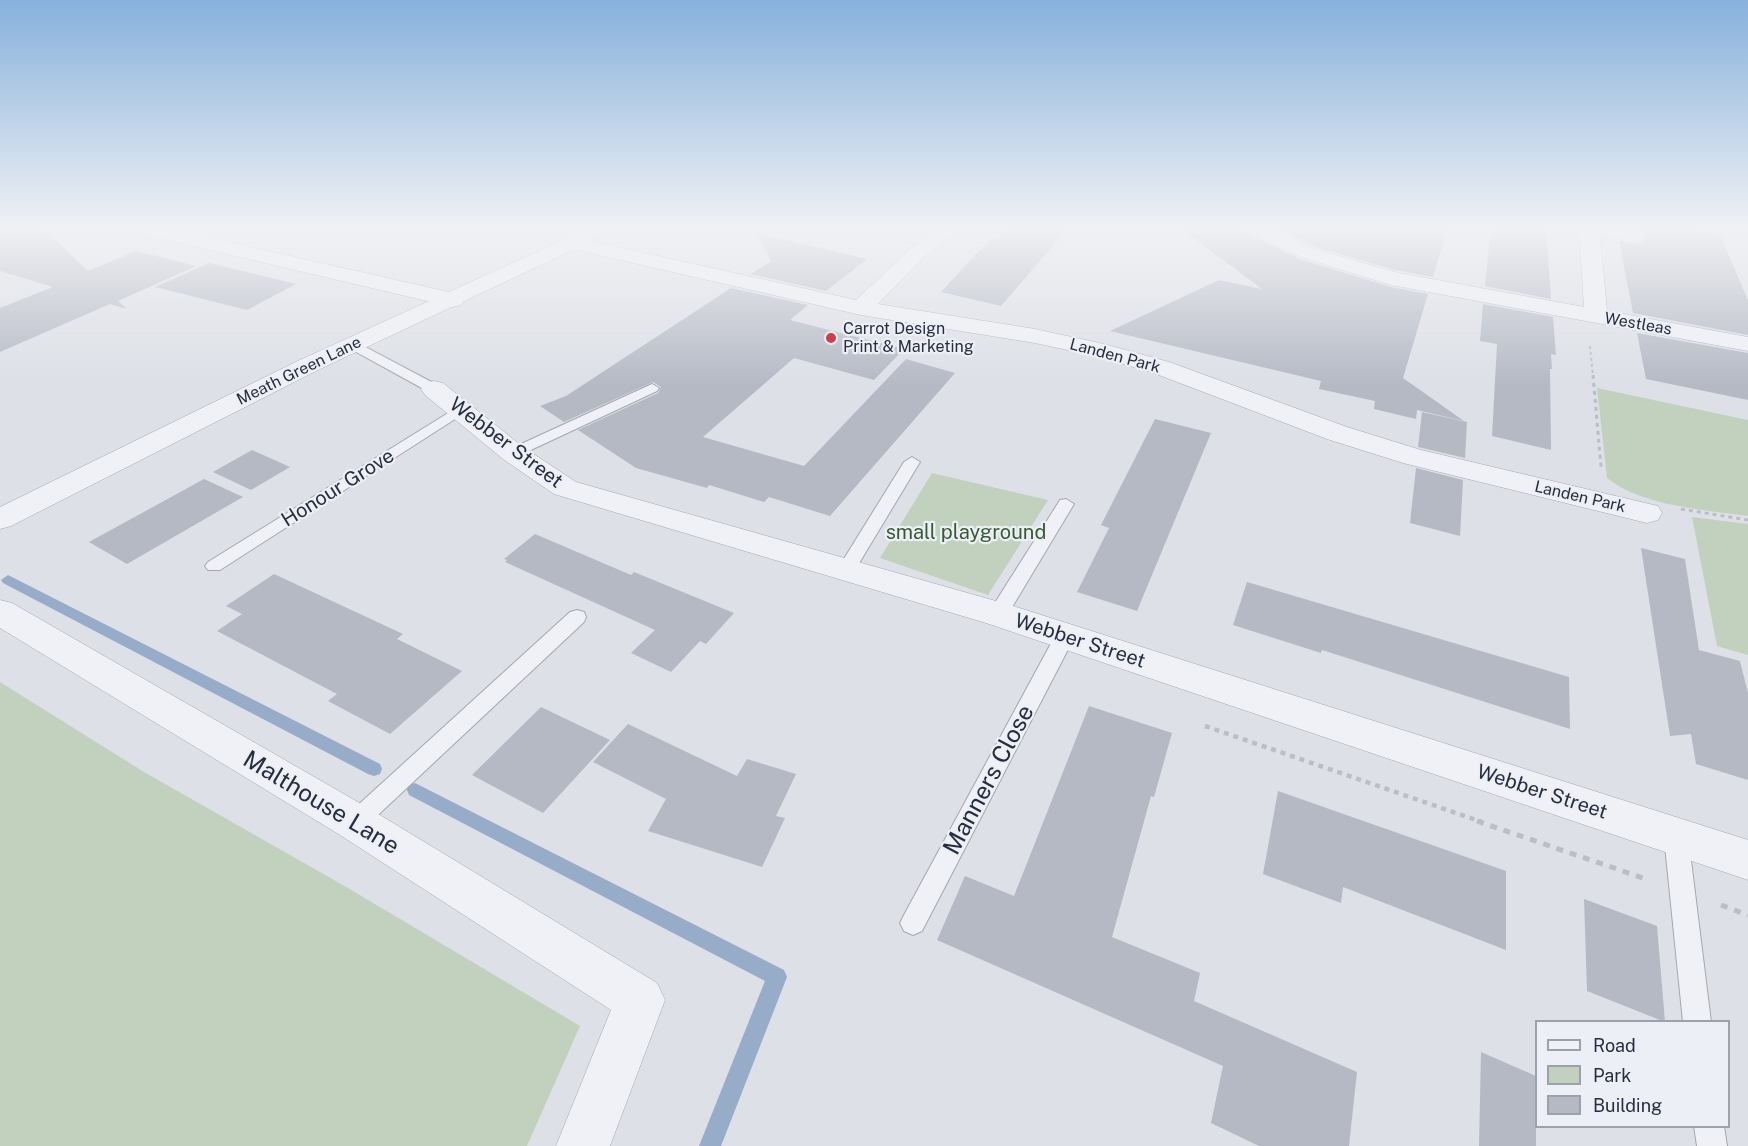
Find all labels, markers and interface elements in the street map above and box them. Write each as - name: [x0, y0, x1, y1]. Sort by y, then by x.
- street label: Westleas: [1603, 309, 1673, 339]
- place label: Carrot Design Print & Marketing: [843, 319, 974, 357]
- marker: Carrot Design Print & Marketing: [824, 331, 838, 345]
- street label: Meath Green Lane: [234, 333, 364, 409]
- street label: Landen Park: [1068, 335, 1162, 377]
- street label: Webber Street: [445, 393, 567, 493]
- street label: Honour Grove: [277, 444, 399, 532]
- street label: Landen Park: [1533, 477, 1627, 517]
- park label: small playground: [886, 521, 1046, 545]
- street label: Webber Street: [1012, 609, 1148, 673]
- street label: Manners Close: [937, 700, 1041, 860]
- street label: Malthouse Lane: [238, 745, 404, 861]
- street label: Webber Street: [1474, 760, 1610, 824]
- legend: [1535, 1020, 1730, 1128]
- text: Road: [1593, 1035, 1636, 1056]
- text: Park: [1593, 1065, 1631, 1086]
- text: Building: [1593, 1095, 1662, 1116]

